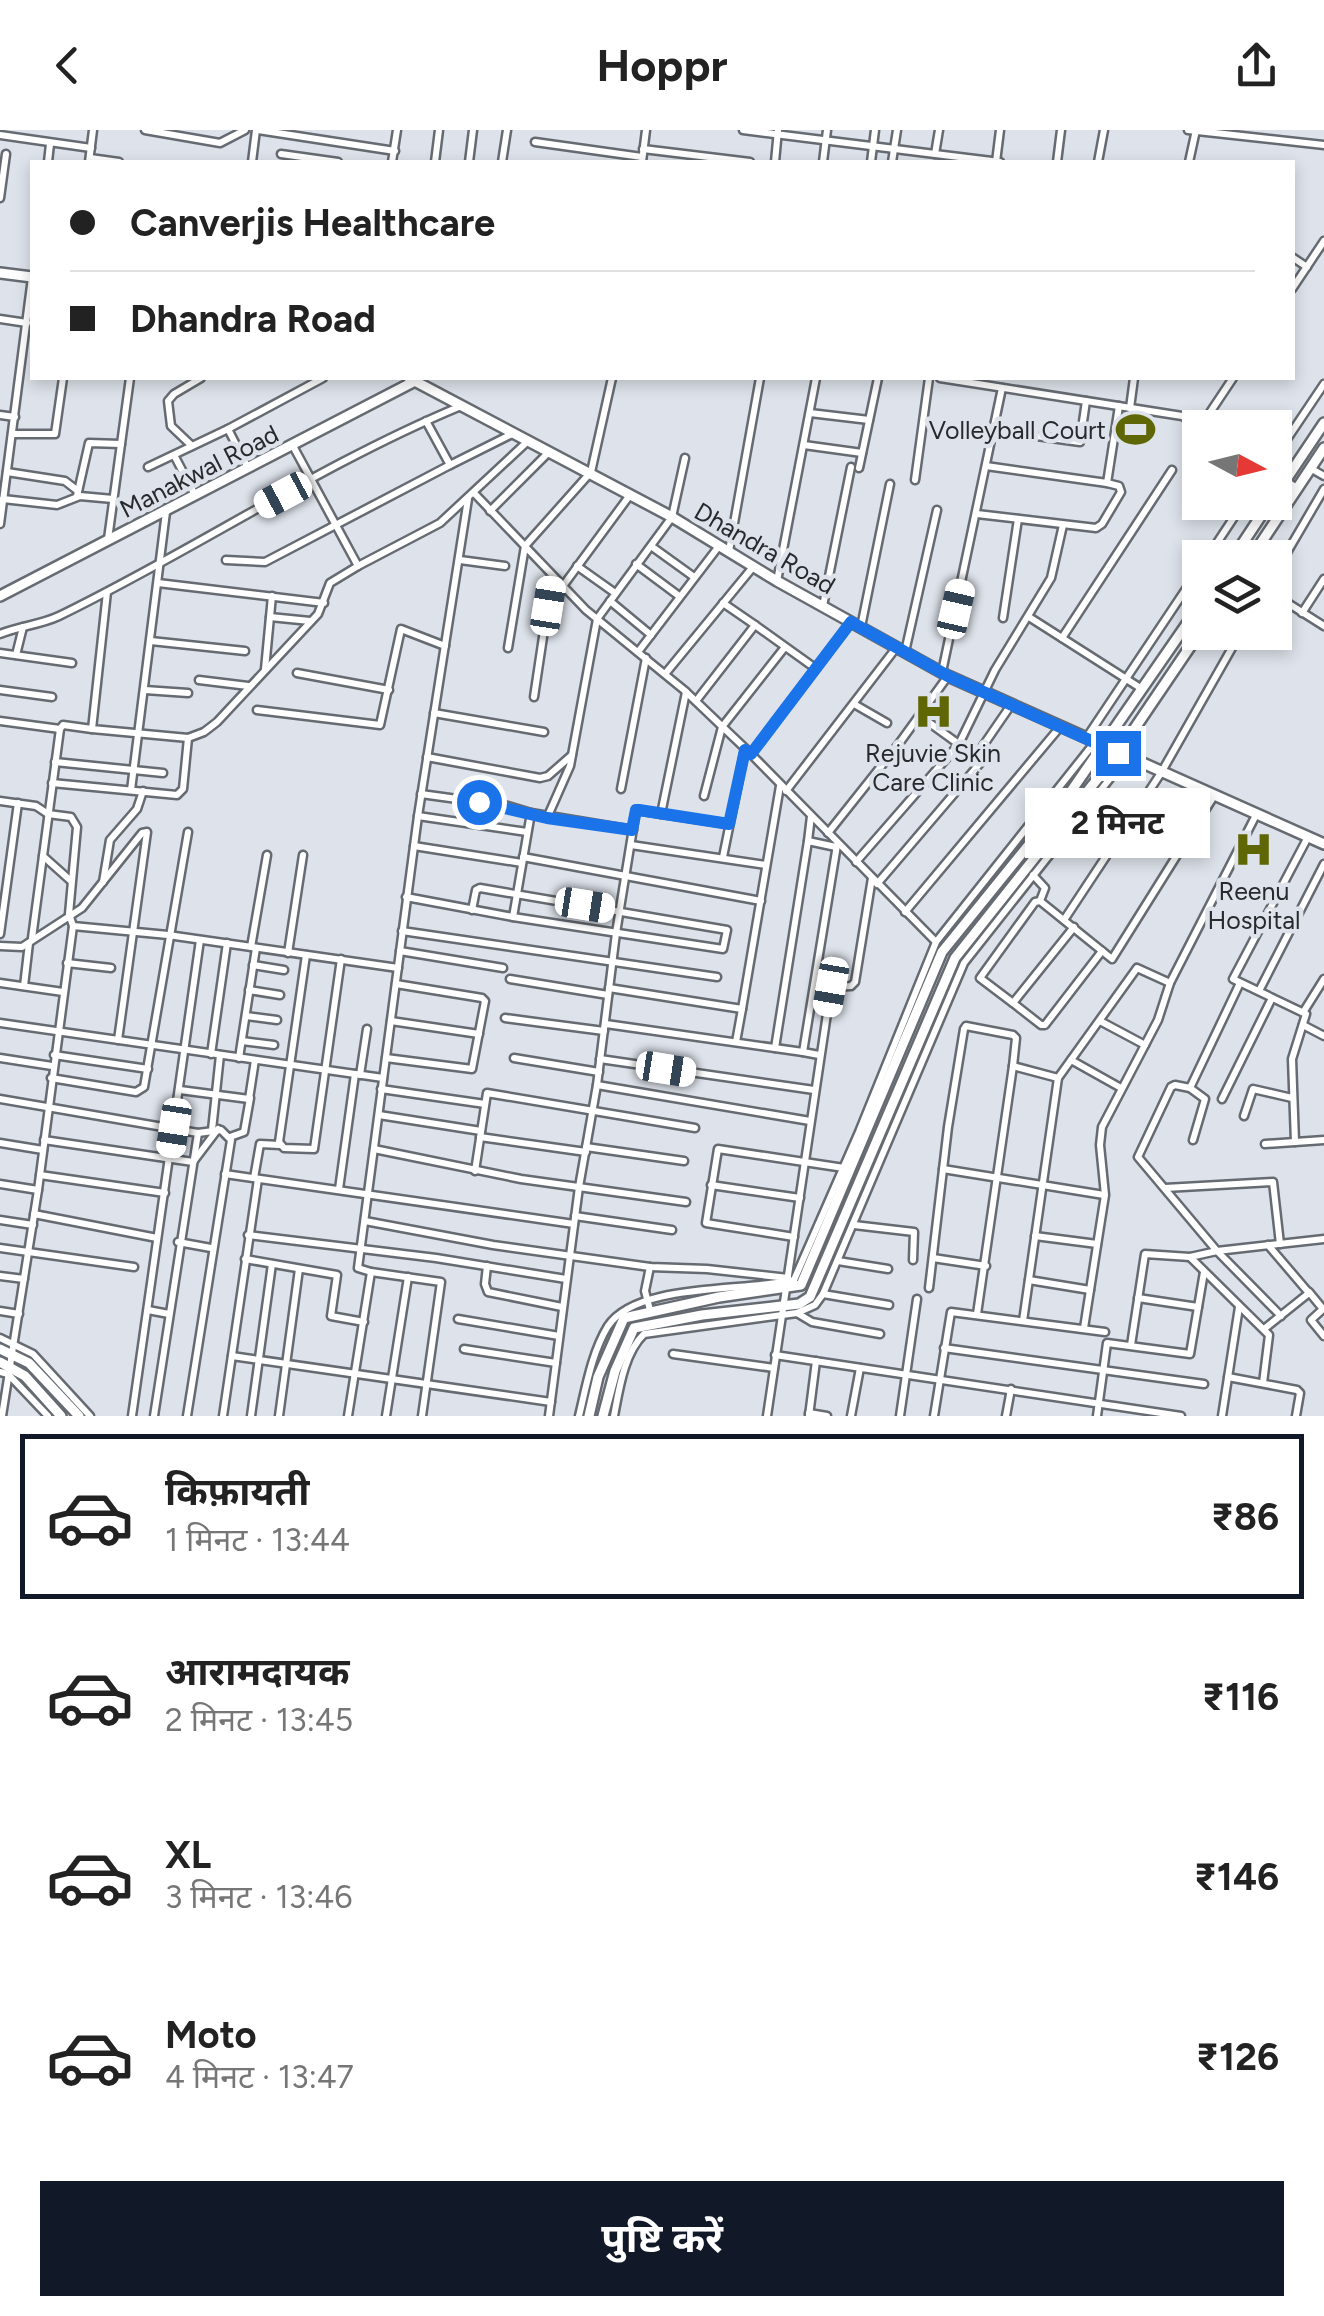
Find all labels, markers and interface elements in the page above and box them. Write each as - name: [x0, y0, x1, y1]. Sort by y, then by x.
- icon: back: [40, 38, 95, 93]
- text: Hoppr: [596, 38, 728, 92]
- icon: share: [1229, 38, 1284, 93]
- text: Canverjis Healthcare: [130, 200, 495, 246]
- text: Dhandra Road: [130, 296, 376, 342]
- sports icon: Volleyball Court: [1115, 409, 1157, 451]
- north arrow: [1182, 410, 1292, 520]
- map controls: [1182, 410, 1292, 650]
- place label: Volleyball Court: [929, 415, 1106, 445]
- street label: Manakwal Road: [115, 418, 283, 524]
- car: [249, 468, 317, 522]
- street label: Dhandra Road: [689, 496, 841, 600]
- button: layers: [1182, 540, 1292, 650]
- car: [528, 574, 568, 638]
- car: [935, 576, 977, 642]
- hospital icon: Rejuvie Skin Care Clinic: [912, 691, 954, 733]
- route end: [1096, 731, 1141, 776]
- place label: Rejuvie Skin Care Clinic: [865, 738, 1001, 797]
- route start: [457, 780, 502, 825]
- callout: 2 मिनट: [1026, 788, 1210, 858]
- text: 2 मिनट: [1071, 804, 1164, 842]
- hospital icon: Reenu Hospital: [1233, 829, 1275, 871]
- place label: Reenu Hospital: [1207, 876, 1301, 935]
- car: [553, 885, 617, 925]
- car: [811, 955, 851, 1019]
- car: [634, 1049, 698, 1089]
- car: [154, 1096, 194, 1160]
- text: किफ़ायती: [165, 1469, 309, 1515]
- icon: car: [45, 1472, 135, 1562]
- text: ₹86: [1211, 1494, 1279, 1540]
- text: 1 मिनट · 13:44: [165, 1521, 350, 1559]
- text: आरामदायक: [165, 1649, 349, 1695]
- icon: car: [45, 1652, 135, 1742]
- text: ₹116: [1202, 1674, 1279, 1720]
- text: 2 मिनट · 13:45: [165, 1701, 353, 1739]
- icon: car: [45, 1832, 135, 1922]
- text: XL: [165, 1832, 211, 1878]
- text: ₹146: [1194, 1854, 1279, 1900]
- text: 3 मिनट · 13:46: [165, 1878, 352, 1916]
- icon: car: [45, 2012, 135, 2102]
- text: Moto: [165, 2012, 257, 2058]
- text: ₹126: [1196, 2034, 1279, 2080]
- text: 4 मिनट · 13:47: [165, 2058, 354, 2096]
- button: पुष्टि करें: [40, 2181, 1284, 2296]

